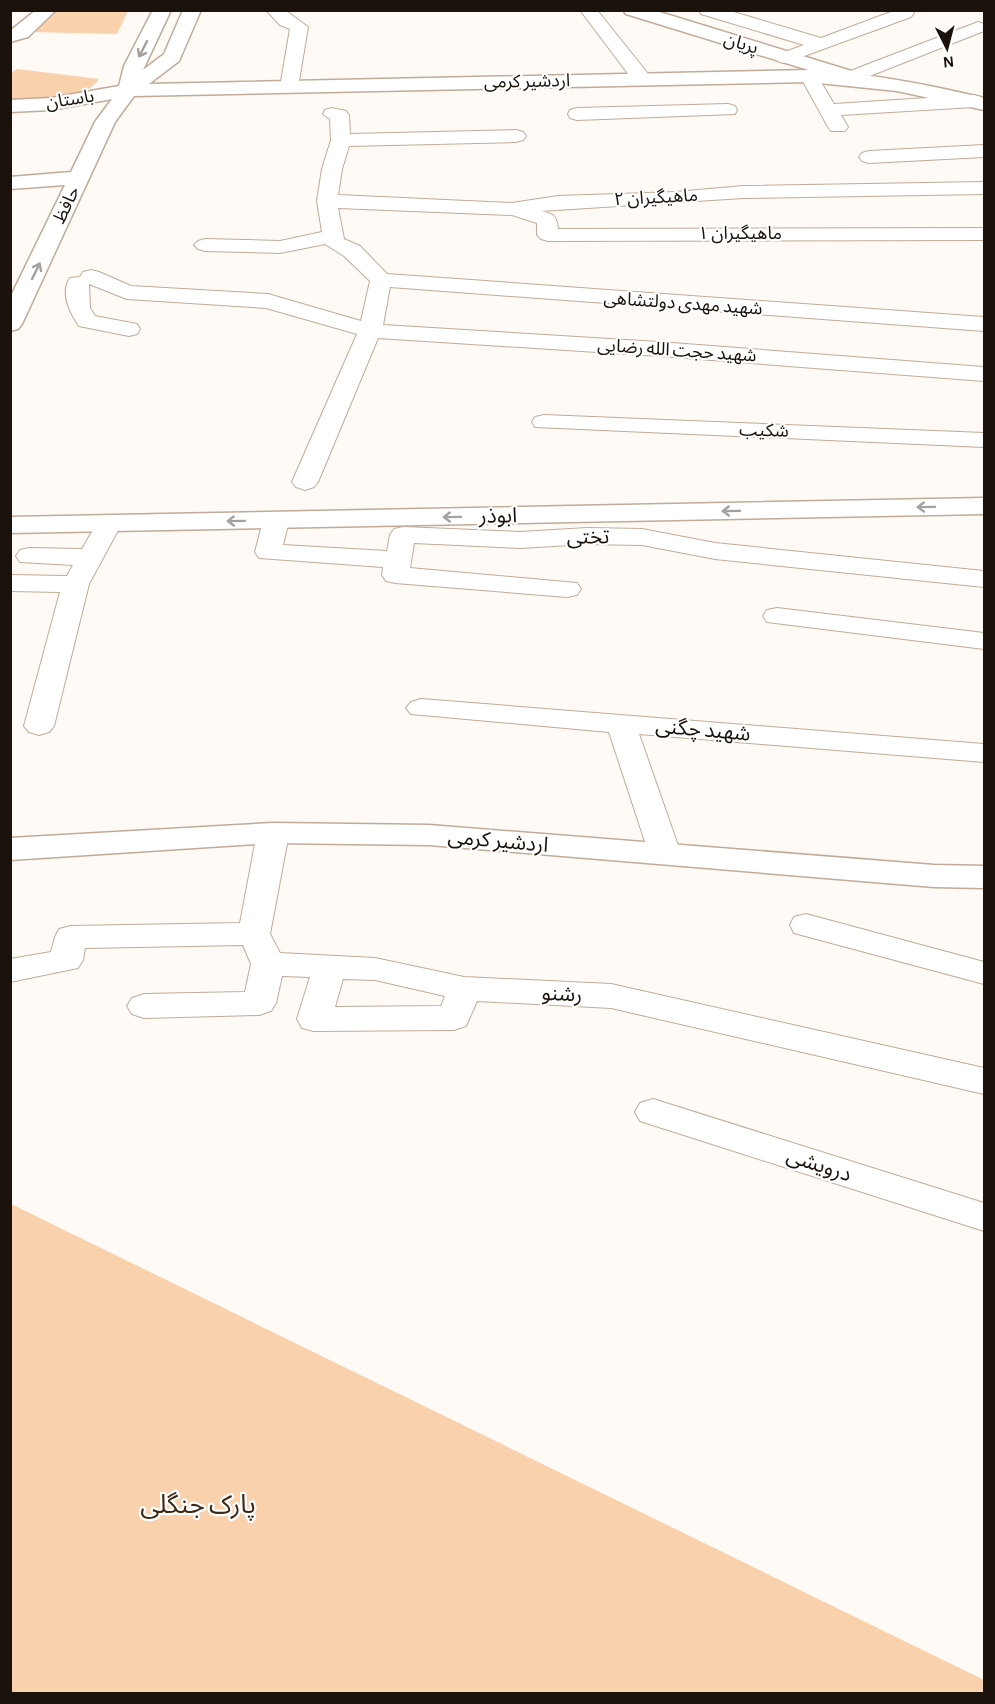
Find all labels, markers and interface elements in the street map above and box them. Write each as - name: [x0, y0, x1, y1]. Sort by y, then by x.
- north arrow: [917, 18, 977, 78]
- street label: پریان: [721, 30, 760, 59]
- one-way arrow: [136, 40, 148, 58]
- text: N: [942, 53, 955, 70]
- street label: اردشیر کرمی: [484, 72, 570, 93]
- street label: باستان: [45, 87, 96, 114]
- street label: حافظ: [50, 184, 84, 226]
- street label: ماهیگیران ۲: [613, 186, 699, 210]
- street label: ماهیگیران ۱: [698, 224, 782, 244]
- one-way arrow: [30, 262, 42, 280]
- street label: شهید مهدی دولتشاهی: [603, 289, 763, 320]
- street label: شهید حجت الله رضایی: [597, 336, 757, 367]
- street label: شکیب: [739, 421, 789, 441]
- one-way arrow: [917, 501, 937, 513]
- street label: ابوذر: [478, 505, 517, 528]
- one-way arrow: [722, 505, 742, 517]
- one-way arrow: [443, 511, 463, 523]
- one-way arrow: [227, 516, 247, 527]
- street label: تختی: [566, 526, 610, 549]
- street label: شهید چگنی: [654, 714, 751, 747]
- street label: اردشیر کرمی: [447, 826, 549, 857]
- street label: رشنو: [541, 982, 583, 1007]
- street label: درویشی: [784, 1145, 854, 1186]
- park label: پارک جنگلی: [140, 1491, 256, 1521]

